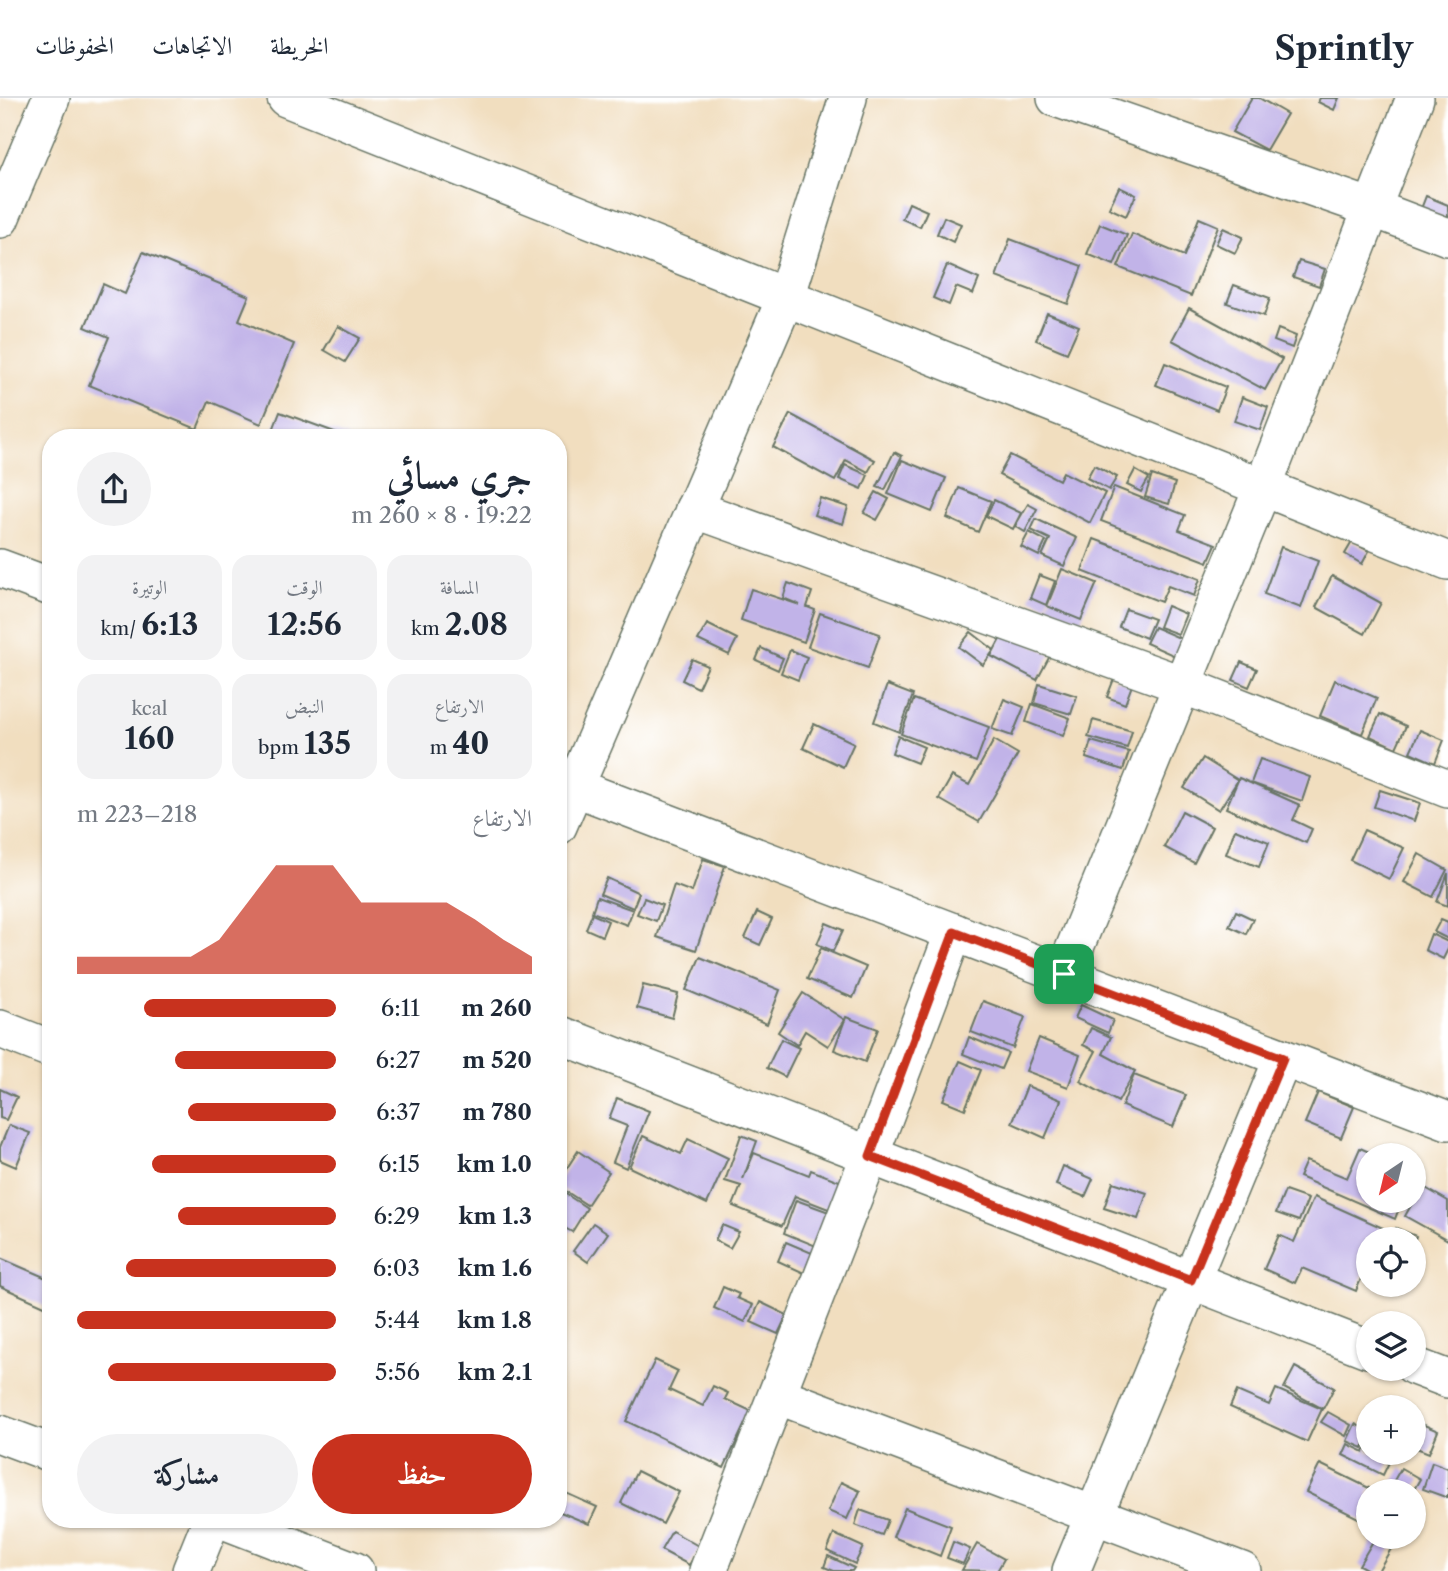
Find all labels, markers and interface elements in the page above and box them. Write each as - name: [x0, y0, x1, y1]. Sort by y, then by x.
- text: Sprintly: [1275, 28, 1413, 69]
- text: المحفوظات: [35, 31, 114, 60]
- text: الاتجاهات: [152, 31, 232, 60]
- text: الخريطة: [270, 31, 329, 60]
- text: جري مسائي: [387, 451, 532, 498]
- button: share: [77, 452, 151, 526]
- text: 19:22 · 8 × 260 m: [351, 501, 532, 529]
- text: الوتيرة: [132, 576, 167, 599]
- text: الوقت: [286, 576, 323, 599]
- text: المسافة: [440, 576, 479, 599]
- text: 6:13: [141, 606, 198, 643]
- text: 12:56: [267, 606, 342, 643]
- text: 2.08: [445, 606, 508, 643]
- text: /km: [101, 617, 141, 640]
- text: km: [411, 617, 445, 640]
- text: النبض: [285, 695, 324, 718]
- text: الارتفاع: [435, 695, 484, 718]
- text: kcal: [132, 697, 167, 720]
- text: 160: [124, 720, 175, 757]
- text: 135: [304, 725, 351, 762]
- text: 40: [452, 725, 489, 762]
- text: bpm: [258, 736, 304, 759]
- text: m: [430, 736, 452, 759]
- text: 218–223 m: [77, 800, 197, 828]
- text: الارتفاع: [472, 804, 532, 832]
- pin: [1034, 944, 1094, 1004]
- icon: arrive: [1045, 955, 1083, 993]
- text: 6:11: [381, 994, 420, 1022]
- text: 260 m: [461, 994, 532, 1022]
- text: 6:27: [376, 1046, 420, 1074]
- text: 520 m: [462, 1046, 532, 1074]
- text: 6:37: [376, 1098, 420, 1126]
- text: 780 m: [462, 1098, 532, 1126]
- north arrow: [1356, 1143, 1426, 1213]
- map controls: [1356, 1143, 1426, 1549]
- text: 6:15: [378, 1150, 420, 1178]
- text: 1.0 km: [457, 1150, 532, 1178]
- text: 6:29: [373, 1202, 420, 1230]
- text: 1.3 km: [458, 1202, 532, 1230]
- button: locate: [1356, 1227, 1426, 1297]
- text: 6:03: [373, 1254, 420, 1282]
- text: 1.6 km: [458, 1254, 532, 1282]
- text: 5:44: [374, 1306, 420, 1334]
- text: 1.8 km: [457, 1306, 532, 1334]
- button: layers: [1356, 1311, 1426, 1381]
- text: 5:56: [375, 1358, 420, 1386]
- text: 2.1 km: [458, 1358, 532, 1386]
- button: +: [1356, 1395, 1426, 1465]
- button: مشاركة: [77, 1434, 298, 1514]
- button: حفظ: [312, 1434, 532, 1514]
- button: −: [1356, 1479, 1426, 1549]

